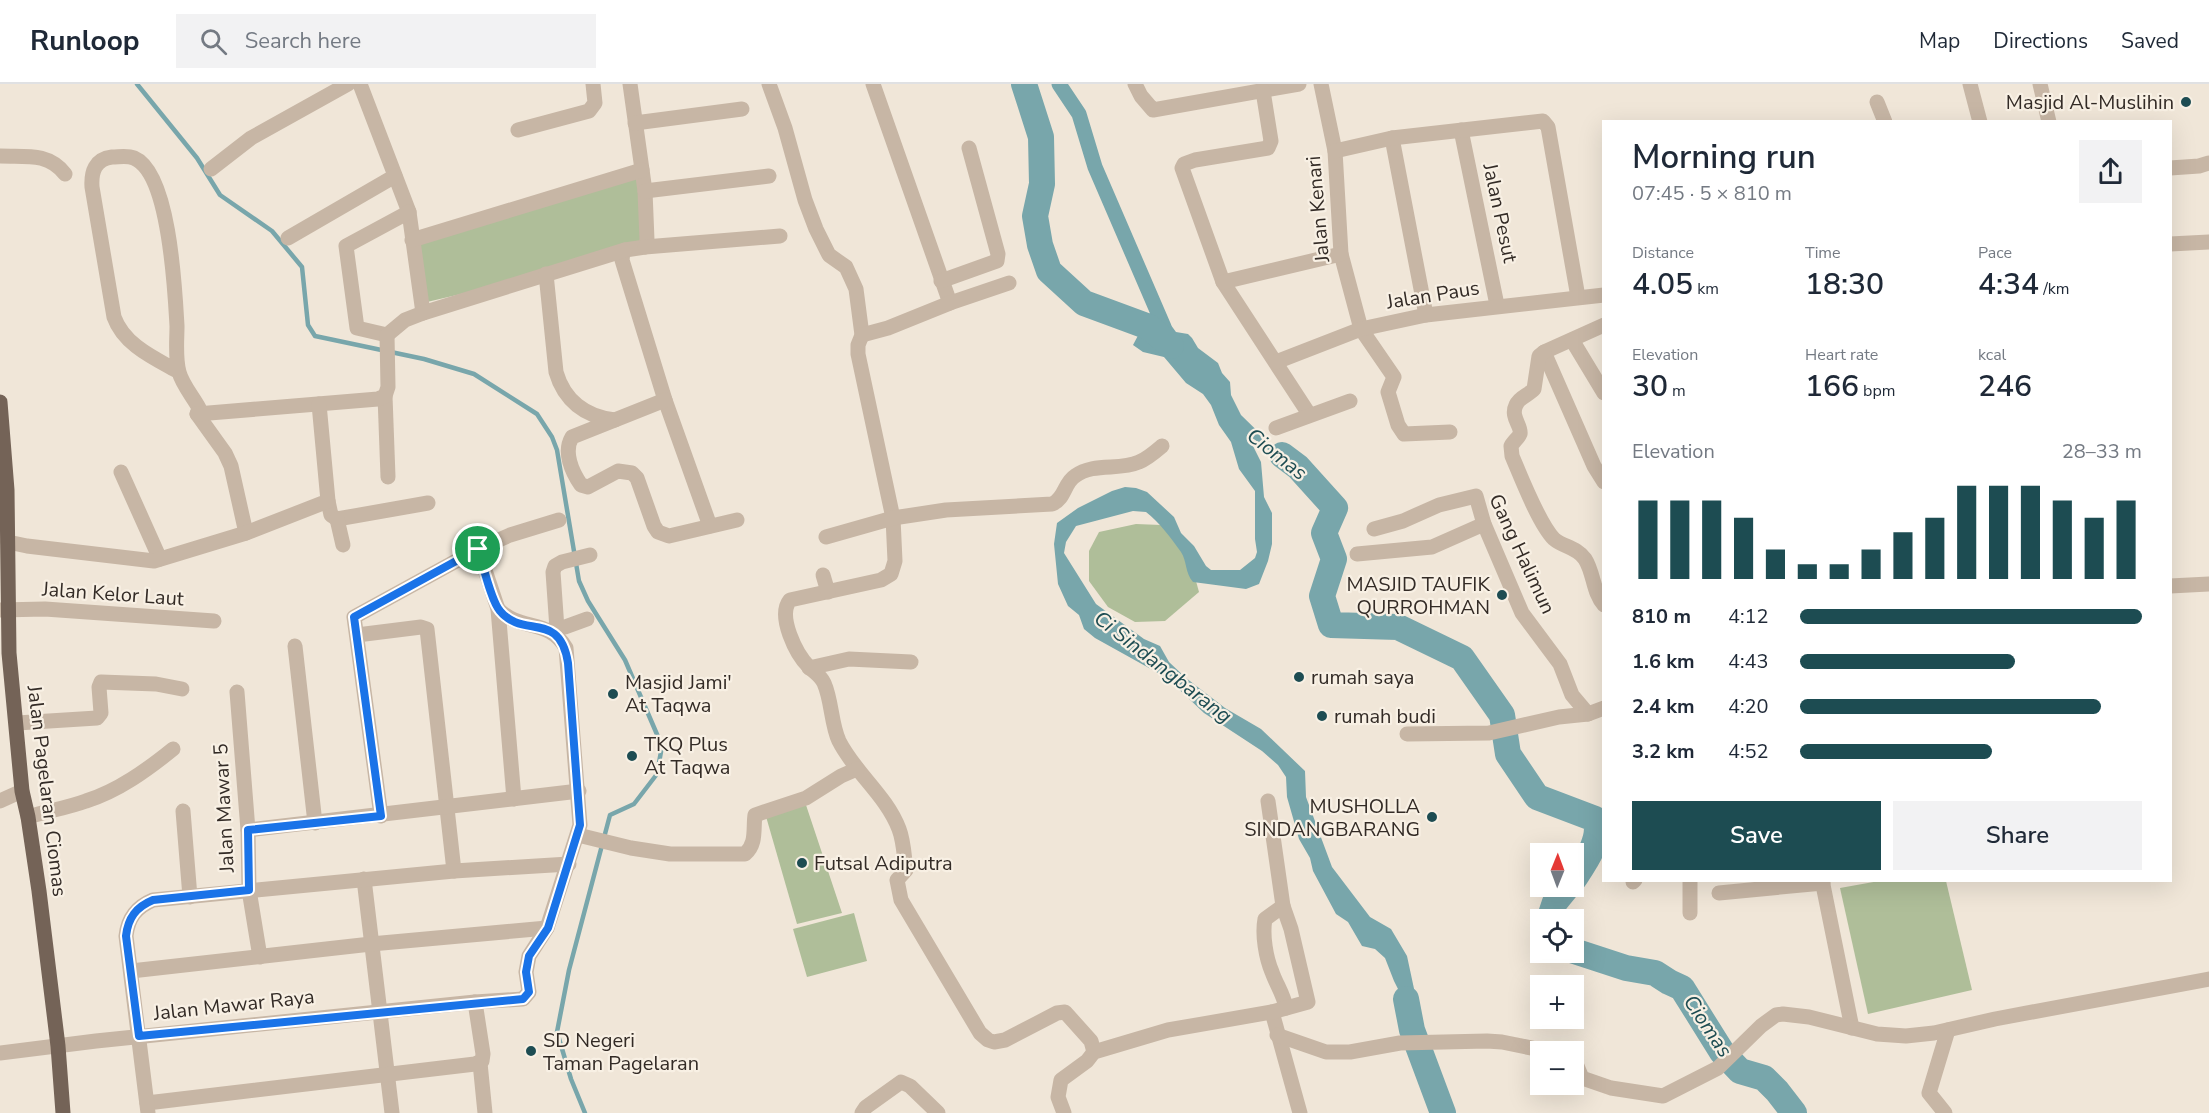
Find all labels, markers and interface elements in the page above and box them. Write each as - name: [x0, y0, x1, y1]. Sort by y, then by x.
- search box: [176, 14, 596, 68]
- text: Runloop: [30, 22, 140, 60]
- icon: search: [197, 25, 230, 58]
- text: Search here: [245, 26, 361, 56]
- text: Map: [1919, 27, 1960, 55]
- text: Directions: [1993, 27, 2088, 55]
- text: Saved: [2121, 27, 2179, 55]
- place label: Masjid Al-Muslihin: [2006, 89, 2174, 116]
- marker: Masjid Al-Muslihin: [2179, 95, 2193, 109]
- text: Morning run: [1632, 135, 1816, 180]
- button: share: [2079, 140, 2142, 203]
- street label: Jalan Kenari: [1300, 155, 1336, 264]
- street label: Jalan Pesut: [1476, 160, 1524, 266]
- text: 07:45 · 5 × 810 m: [1632, 180, 1792, 207]
- text: Distance: [1632, 242, 1694, 264]
- text: Time: [1805, 242, 1841, 264]
- text: Pace: [1978, 242, 2012, 264]
- text: 4.05: [1632, 264, 1693, 305]
- text: 18:30: [1805, 264, 1884, 305]
- text: 4:34: [1978, 264, 2039, 305]
- street label: Jalan Paus: [1384, 274, 1481, 316]
- text: km: [1693, 278, 1719, 300]
- text: /km: [2039, 278, 2069, 300]
- text: Elevation: [1632, 344, 1698, 366]
- text: Heart rate: [1805, 344, 1878, 366]
- text: kcal: [1978, 344, 2006, 366]
- text: 30: [1632, 366, 1668, 407]
- text: 166: [1805, 366, 1859, 407]
- text: 246: [1978, 366, 2032, 407]
- text: m: [1668, 380, 1686, 402]
- text: bpm: [1859, 380, 1895, 402]
- water label: Ciomas: [1241, 421, 1313, 487]
- text: Elevation: [1632, 438, 1715, 465]
- text: 28–33 m: [2062, 438, 2142, 465]
- street label: Gang Halimun: [1482, 490, 1562, 618]
- pin: [452, 523, 503, 574]
- icon: arrive: [461, 532, 494, 565]
- place label: MASJID TAUFIK QURROHMAN: [1347, 571, 1490, 621]
- street label: Jalan Kelor Laut: [40, 576, 186, 612]
- marker: MASJID TAUFIK QURROHMAN: [1495, 588, 1509, 602]
- text: 810 m: [1632, 603, 1691, 630]
- text: 4:12: [1728, 603, 1769, 630]
- water label: Ci Sindangbarang: [1088, 604, 1238, 730]
- text: 1.6 km: [1632, 648, 1695, 675]
- text: 4:43: [1728, 648, 1769, 675]
- place label: rumah saya: [1311, 664, 1414, 691]
- place label: Masjid Jami' At Taqwa: [625, 669, 732, 719]
- marker: rumah saya: [1292, 670, 1306, 684]
- street label: Jalan Pagelaran Ciomas: [21, 683, 73, 898]
- marker: Masjid Jami' At Taqwa: [606, 687, 620, 701]
- text: 2.4 km: [1632, 693, 1695, 720]
- text: 4:20: [1728, 693, 1769, 720]
- place label: rumah budi: [1334, 703, 1436, 730]
- marker: rumah budi: [1315, 709, 1329, 723]
- place label: TKQ Plus At Taqwa: [644, 731, 730, 781]
- text: 3.2 km: [1632, 738, 1695, 765]
- text: 4:52: [1728, 738, 1769, 765]
- street label: Jalan Mawar 5: [207, 743, 241, 874]
- marker: TKQ Plus At Taqwa: [625, 749, 639, 763]
- place label: MUSHOLLA SINDANGBARANG: [1244, 793, 1420, 843]
- button: Save: [1632, 801, 1881, 870]
- button: Share: [1893, 801, 2142, 870]
- marker: MUSHOLLA SINDANGBARANG: [1425, 810, 1439, 824]
- north arrow: [1530, 843, 1584, 897]
- map controls: [1530, 843, 1584, 1095]
- place label: Futsal Adiputra: [814, 850, 953, 877]
- marker: Futsal Adiputra: [795, 856, 809, 870]
- button: locate: [1530, 909, 1584, 963]
- button: +: [1530, 975, 1584, 1029]
- street label: Jalan Mawar Raya: [151, 983, 316, 1027]
- water label: Ciomas: [1677, 989, 1739, 1063]
- place label: SD Negeri Taman Pagelaran: [543, 1027, 699, 1077]
- button: −: [1530, 1041, 1584, 1095]
- marker: SD Negeri Taman Pagelaran: [524, 1044, 538, 1058]

